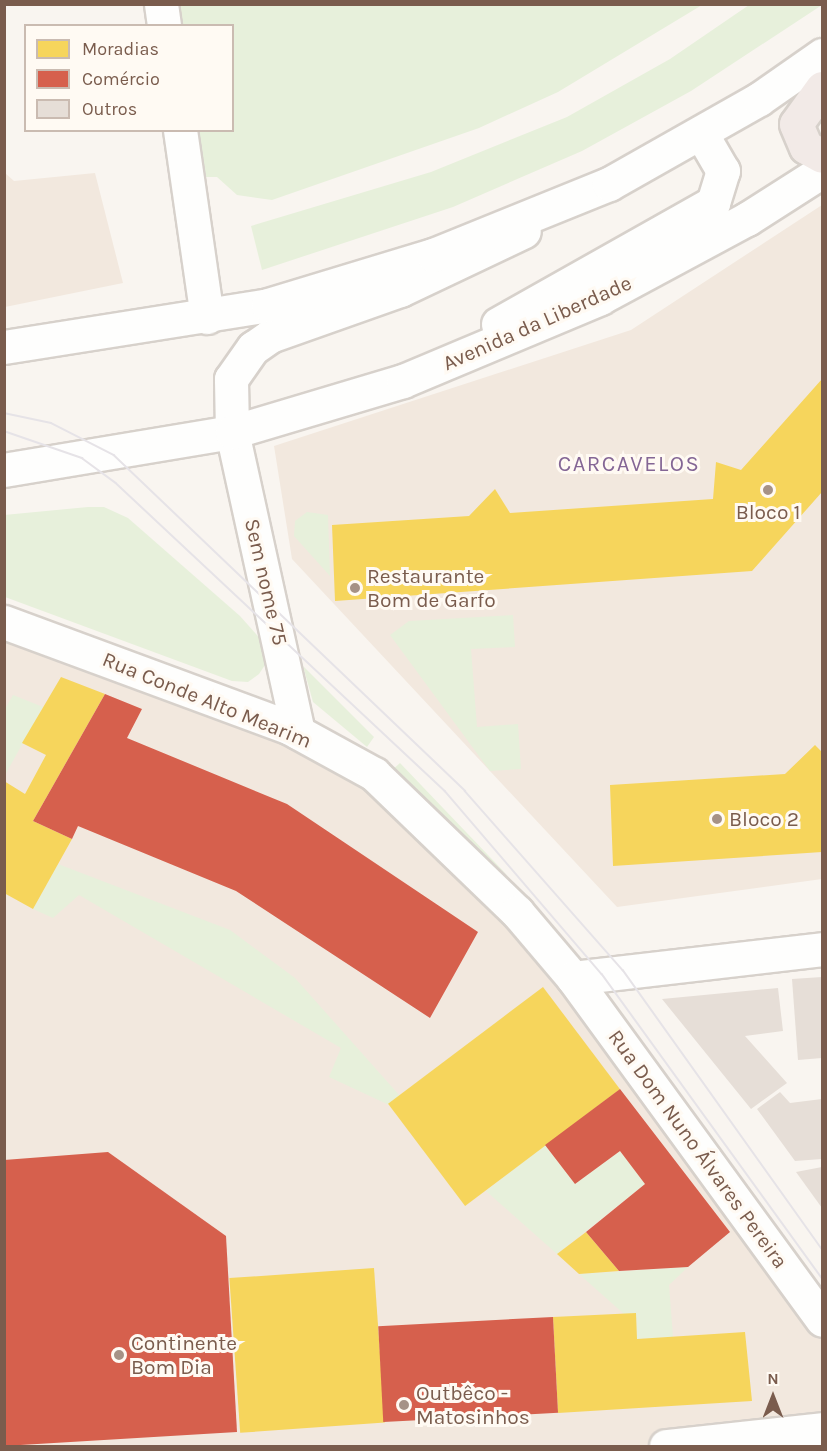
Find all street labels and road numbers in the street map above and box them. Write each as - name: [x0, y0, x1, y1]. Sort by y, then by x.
- street label: Avenida da Liberdade: [439, 270, 635, 376]
- street label: Sem nome 75: [239, 516, 293, 648]
- street label: Rua Conde Alto Mearim: [99, 646, 315, 754]
- street label: Rua Dom Nuno Álvares Pereira: [603, 1025, 793, 1273]

